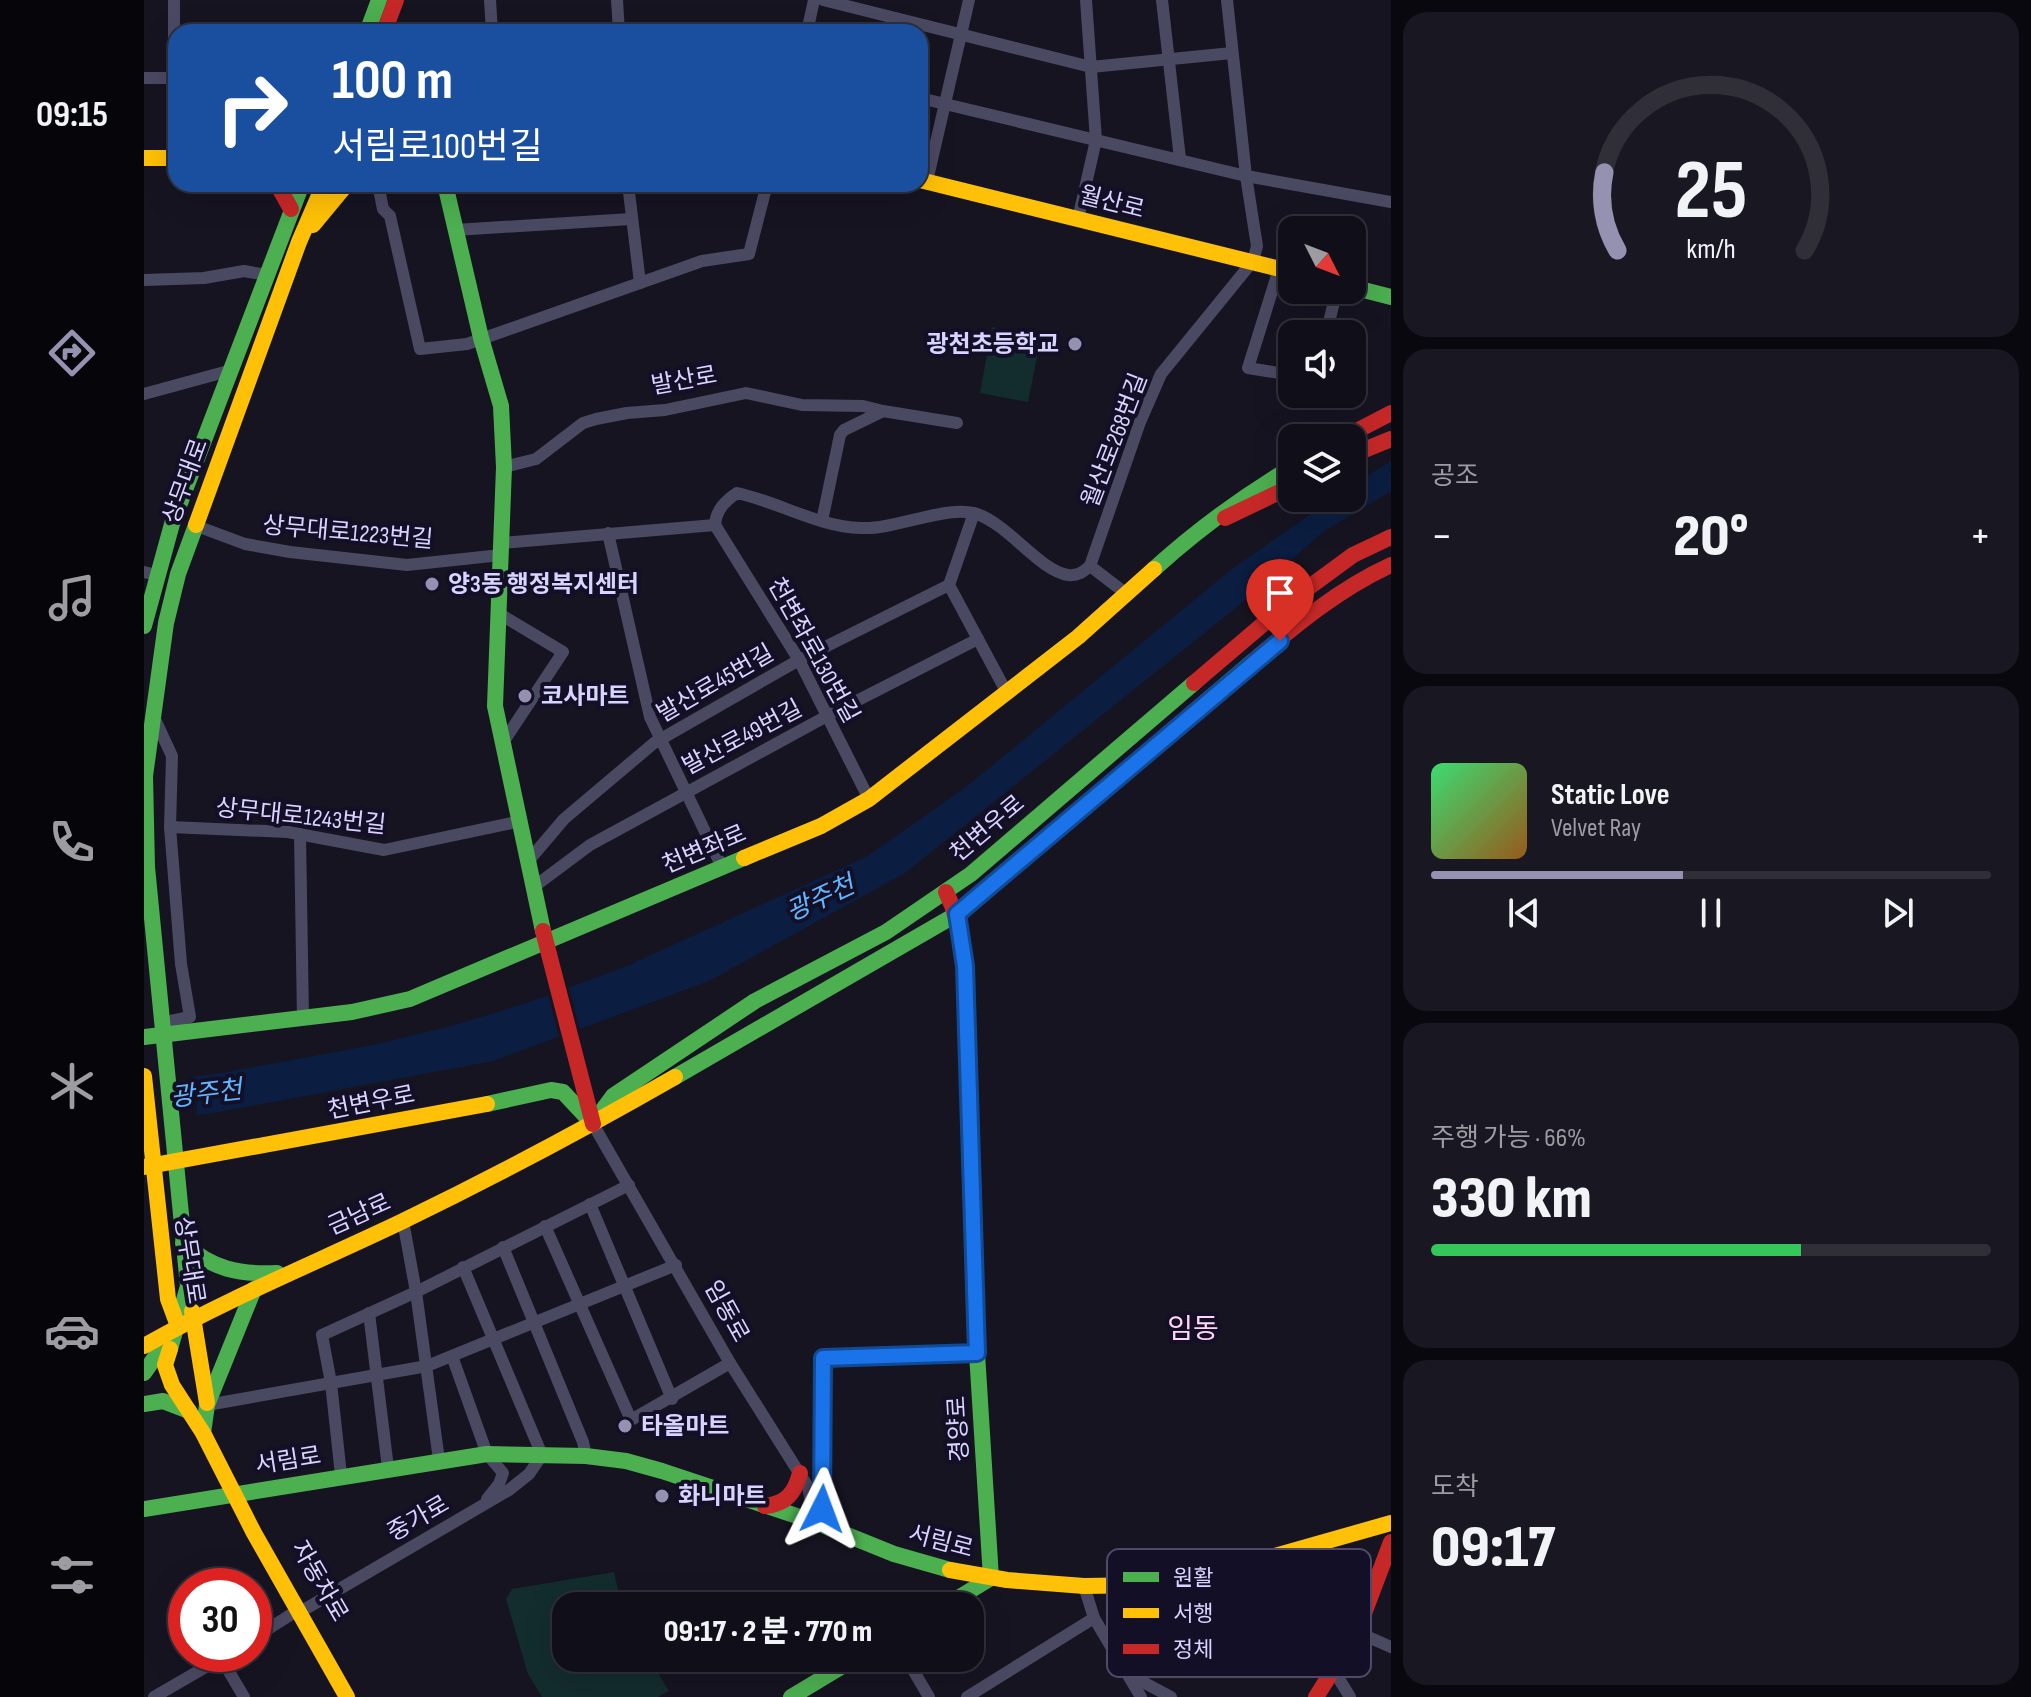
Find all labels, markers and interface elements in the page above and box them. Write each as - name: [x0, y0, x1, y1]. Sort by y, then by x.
- text: 100 m: [332, 48, 453, 115]
- icon: right: [200, 56, 304, 160]
- text: 09:15: [36, 94, 108, 137]
- text: 서림로100번길: [332, 126, 542, 169]
- text: 25: [1675, 141, 1747, 241]
- street label: 월산로: [1076, 180, 1148, 225]
- north arrow: [1278, 216, 1366, 304]
- map controls: [1278, 216, 1366, 512]
- text: km/h: [1686, 232, 1736, 267]
- button: sound: [1278, 320, 1366, 408]
- icon: directions: [44, 325, 100, 381]
- place label: 광천초등학교: [927, 330, 1059, 359]
- marker: 광천초등학교: [1066, 335, 1084, 353]
- street label: 발산로: [649, 360, 719, 401]
- street label: 월산로268번길: [1076, 369, 1153, 511]
- button: layers: [1278, 424, 1366, 512]
- street label: 상무대로: [157, 435, 214, 528]
- text: 공조: [1431, 461, 1479, 492]
- text: 20°: [1673, 501, 1749, 573]
- text: −: [1431, 510, 1453, 563]
- text: +: [1969, 510, 1991, 563]
- street label: 상무대로1223번길: [261, 511, 434, 554]
- pin: [1246, 559, 1314, 641]
- icon: music: [44, 570, 100, 626]
- place label: 양3동 행정복지센터: [448, 570, 639, 599]
- icon: arrive: [1258, 571, 1302, 615]
- street label: 천변좌로130번길: [762, 573, 865, 728]
- marker: 양3동 행정복지센터: [423, 575, 441, 593]
- street label: 발산로45번길: [652, 638, 779, 729]
- place label: 코사마트: [541, 682, 629, 711]
- marker: 코사마트: [516, 687, 534, 705]
- street label: 발산로49번길: [678, 694, 807, 781]
- text: Static Love: [1551, 777, 1670, 813]
- street label: 천변우로: [944, 789, 1030, 868]
- street label: 상무대로1243번길: [214, 793, 388, 840]
- text: Velvet Ray: [1551, 813, 1641, 844]
- icon: phone: [44, 814, 100, 870]
- street label: 천변좌로: [658, 819, 751, 880]
- water label: 광주천: [782, 869, 862, 929]
- icon: previous: [1502, 891, 1546, 935]
- icon: pause: [1689, 891, 1733, 935]
- icon: next: [1876, 891, 1920, 935]
- icon: climate: [44, 1058, 100, 1114]
- water label: 광주천: [169, 1074, 247, 1114]
- street label: 천변우로: [325, 1080, 417, 1125]
- text: 주행 가능 · 66%: [1431, 1123, 1586, 1154]
- text: 330 km: [1431, 1163, 1592, 1235]
- street label: 금남로: [323, 1188, 395, 1241]
- street label: 상무대로: [168, 1214, 211, 1306]
- street label: 임동로: [698, 1275, 755, 1347]
- icon: car: [44, 1303, 100, 1359]
- district label: 임동: [1167, 1313, 1219, 1346]
- street label: 경양로: [942, 1395, 975, 1463]
- place label: 타올마트: [641, 1412, 729, 1441]
- marker: 타올마트: [616, 1417, 634, 1435]
- street label: 서림로: [253, 1441, 323, 1480]
- position arrow: [780, 1467, 864, 1551]
- text: 도착: [1431, 1472, 1479, 1503]
- place label: 화니마트: [678, 1482, 766, 1511]
- marker: 화니마트: [653, 1487, 671, 1505]
- street label: 중가로: [382, 1489, 454, 1548]
- text: 09:17: [1431, 1512, 1555, 1584]
- street label: 서림로: [905, 1519, 977, 1564]
- street label: 자동차로: [285, 1536, 354, 1627]
- icon: filters: [44, 1547, 100, 1603]
- legend: [1107, 1549, 1371, 1677]
- text: 원활: [1173, 1565, 1213, 1592]
- speed limit sign: 30: [168, 1568, 272, 1672]
- text: 서행: [1173, 1601, 1213, 1628]
- text: 09:17 · 2 분 · 770 m: [664, 1614, 872, 1650]
- text: 정체: [1173, 1637, 1213, 1664]

